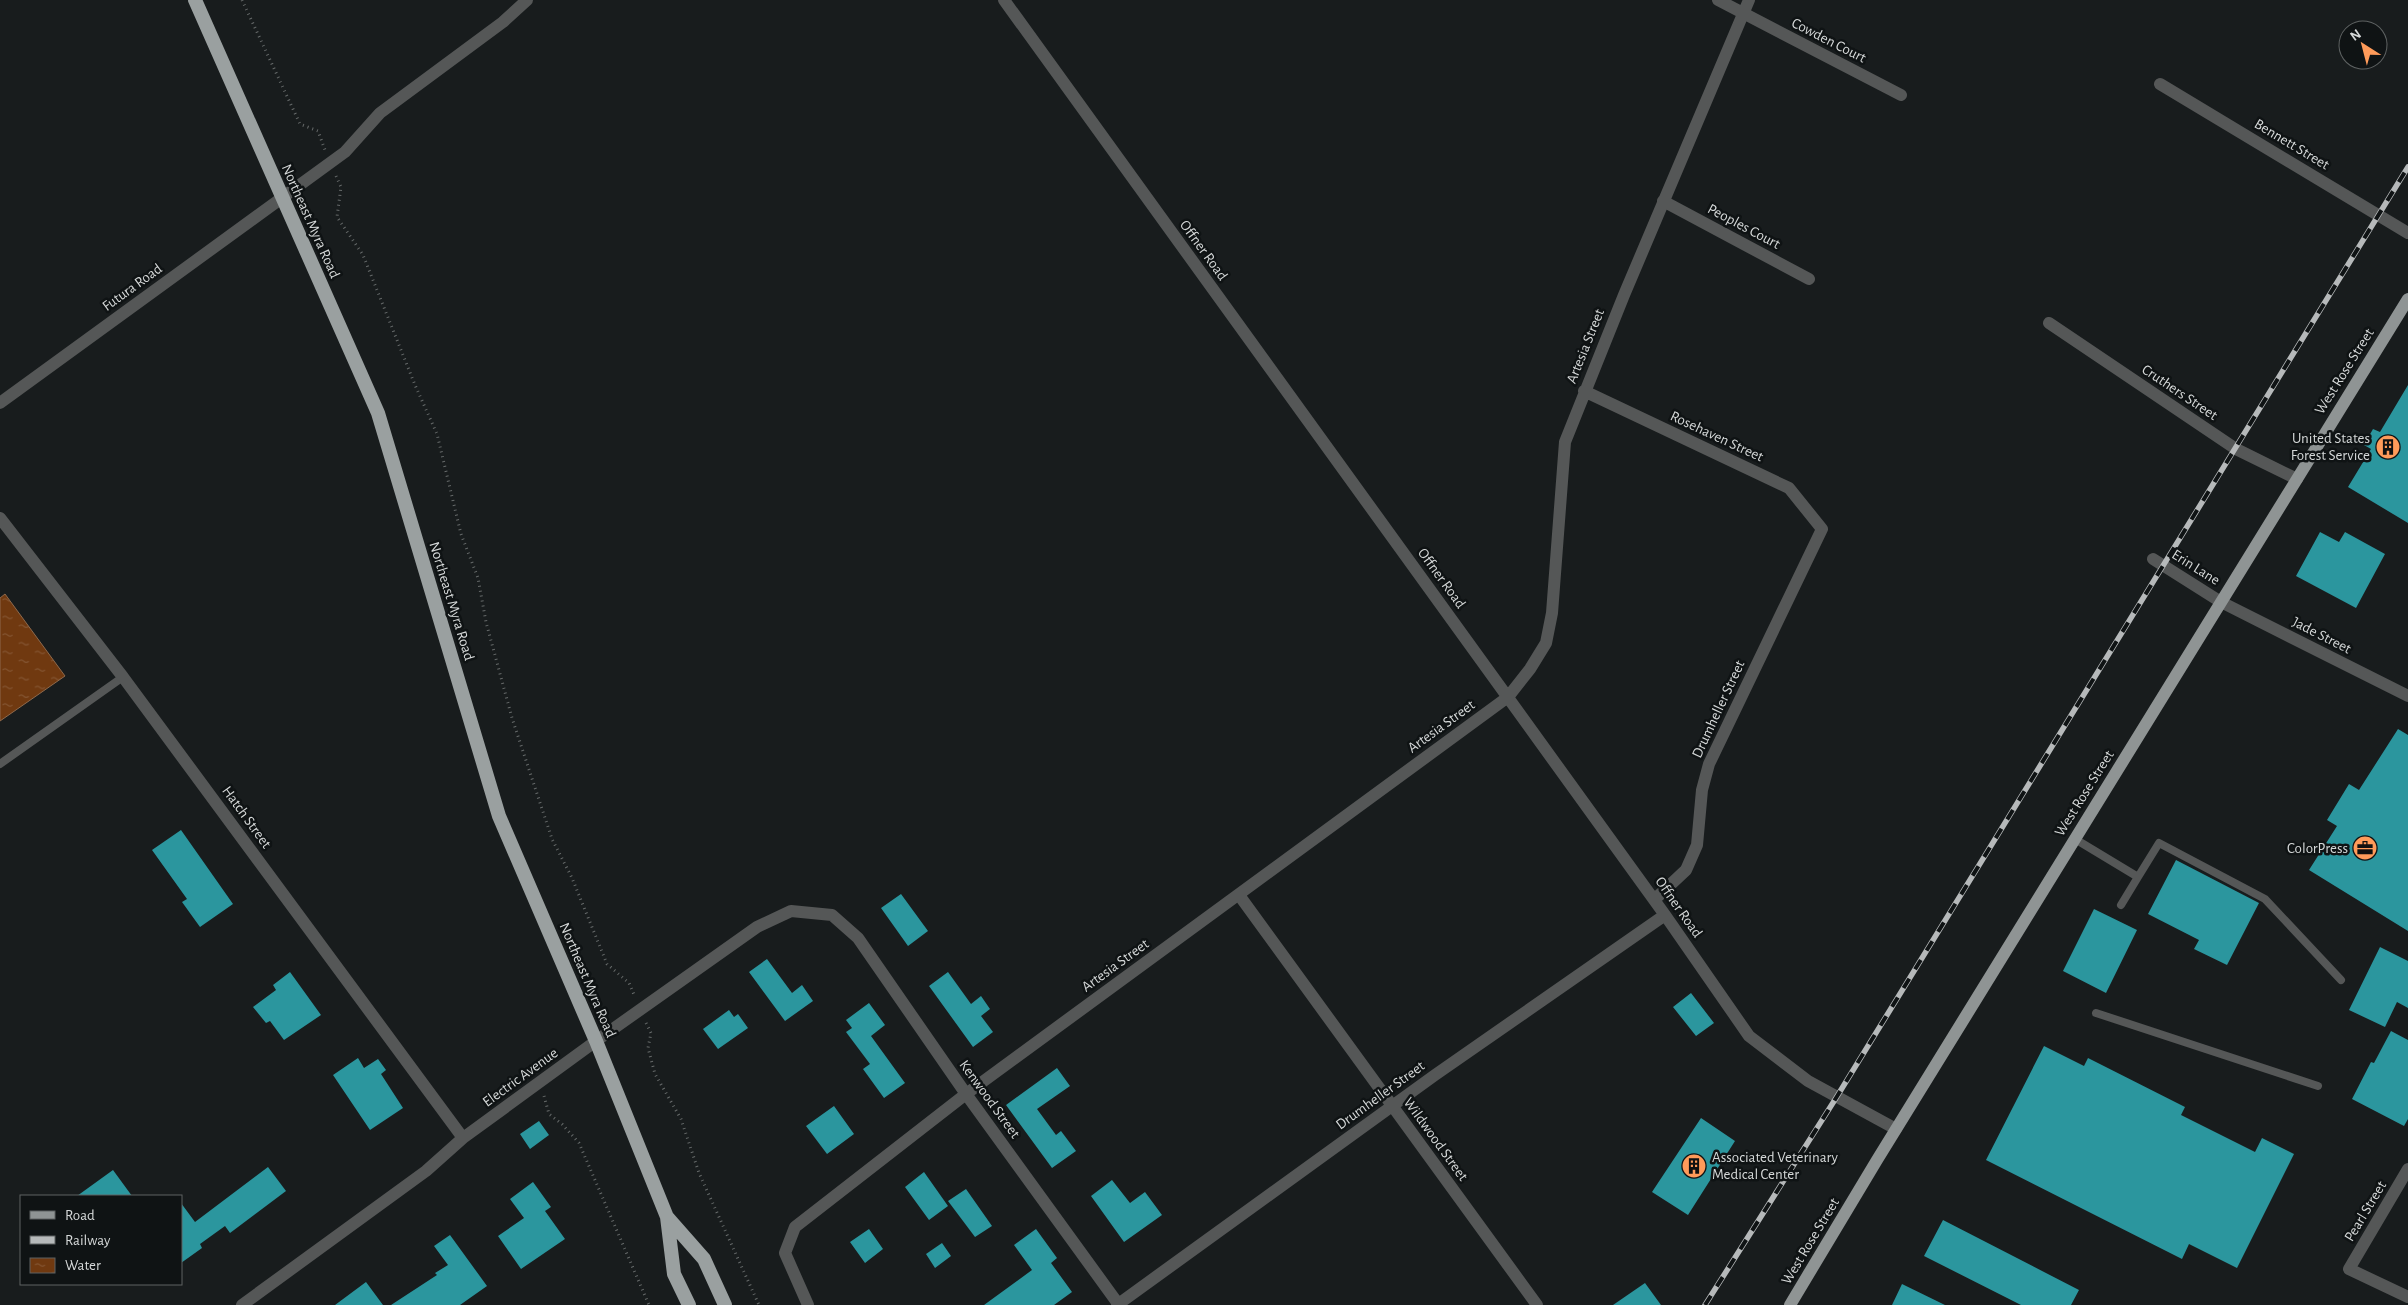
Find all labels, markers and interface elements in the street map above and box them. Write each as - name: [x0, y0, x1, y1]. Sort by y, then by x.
- street label: Cowden Court: [1789, 15, 1869, 66]
- north arrow: [2338, 20, 2388, 70]
- text: N: [2348, 27, 2364, 44]
- street label: Bennett Street: [2252, 116, 2332, 173]
- street label: Northeast Myra Road: [279, 162, 343, 281]
- street label: Peoples Court: [1705, 201, 1783, 252]
- street label: Offner Road: [1177, 217, 1230, 283]
- street label: Futura Road: [100, 261, 165, 314]
- street label: Artesia Street: [1564, 307, 1607, 386]
- street label: West Rose Street: [2312, 326, 2377, 417]
- street label: Cruthers Street: [2139, 362, 2220, 423]
- street label: Rosehaven Street: [1668, 408, 1766, 465]
- place label: United States Forest Service: [2291, 431, 2370, 463]
- building icon: United States Forest Service: [2375, 434, 2401, 460]
- street label: Northeast Myra Road: [426, 540, 477, 662]
- street label: Offner Road: [1415, 545, 1468, 611]
- street label: Erin Lane: [2169, 547, 2222, 588]
- street label: Jade Street: [2290, 614, 2354, 657]
- street label: Drumheller Street: [1689, 658, 1748, 760]
- street label: Artesia Street: [1405, 697, 1478, 756]
- street label: West Rose Street: [2052, 748, 2117, 839]
- street label: Hatch Street: [219, 783, 274, 851]
- office icon: ColorPress: [2352, 835, 2378, 861]
- place label: ColorPress: [2287, 841, 2348, 856]
- street label: Offner Road: [1652, 874, 1705, 941]
- street label: Northeast Myra Road: [557, 921, 619, 1040]
- street label: Artesia Street: [1079, 936, 1152, 995]
- street label: Electric Avenue: [480, 1045, 561, 1110]
- street label: Kenwood Street: [956, 1058, 1023, 1141]
- street label: Drumheller Street: [1333, 1058, 1428, 1133]
- street label: Wildwood Street: [1401, 1095, 1471, 1184]
- place label: Associated Veterinary Medical Center: [1712, 1150, 1838, 1182]
- building icon: Associated Veterinary Medical Center: [1681, 1153, 1707, 1179]
- street label: Pearl Street: [2342, 1178, 2389, 1244]
- legend: [20, 1195, 182, 1285]
- street label: West Rose Street: [1779, 1195, 1842, 1287]
- text: Road: [65, 1208, 95, 1223]
- text: Railway: [65, 1233, 111, 1248]
- text: Water: [65, 1258, 101, 1273]

